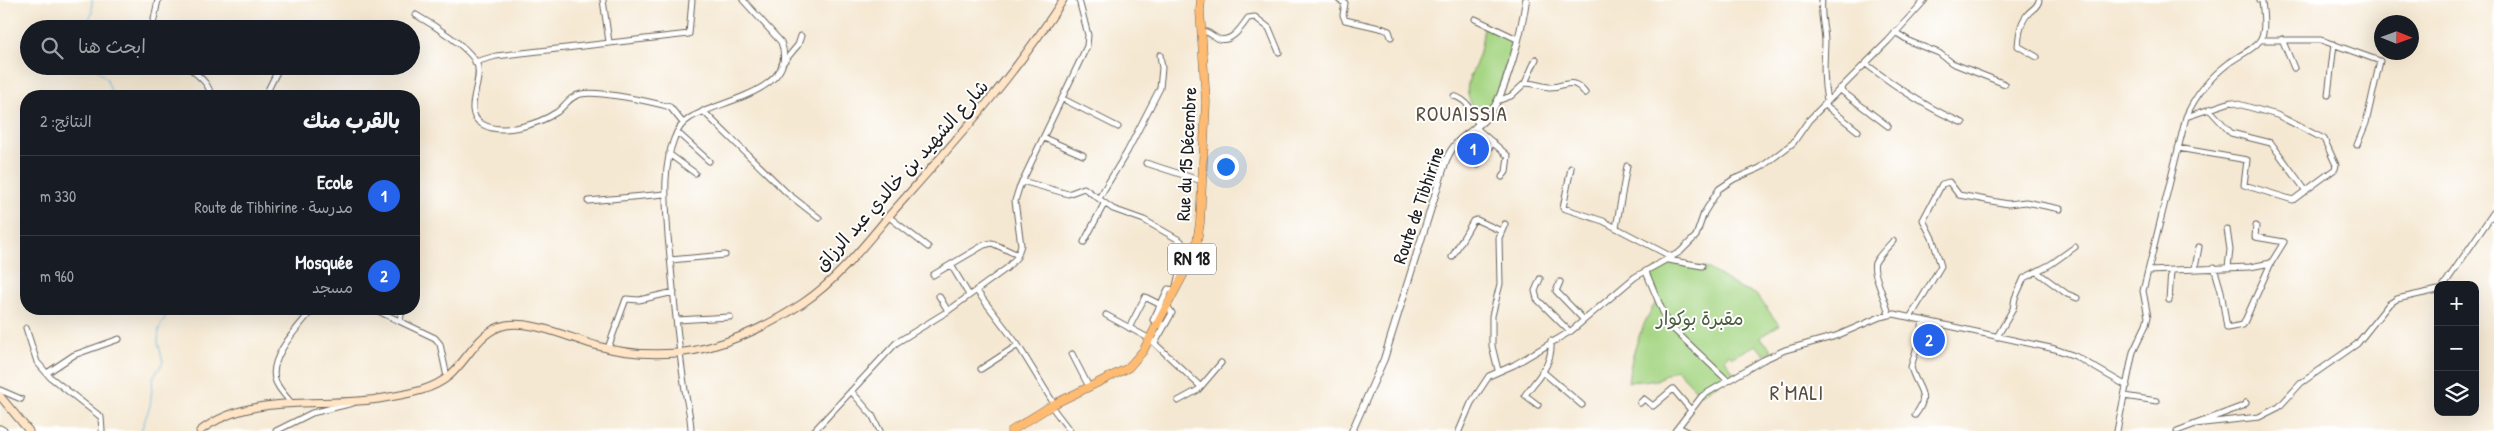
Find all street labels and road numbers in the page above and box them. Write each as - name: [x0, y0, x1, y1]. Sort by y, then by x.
- street label: شارع الشهيد بن خالدي عبد الرزاق: [808, 74, 996, 278]
- street label: Rue du 15 Décembre: [1170, 86, 1203, 222]
- street label: Route de Tibhirine: [1386, 142, 1450, 267]
- road number: RN 18: [1168, 243, 1216, 274]

